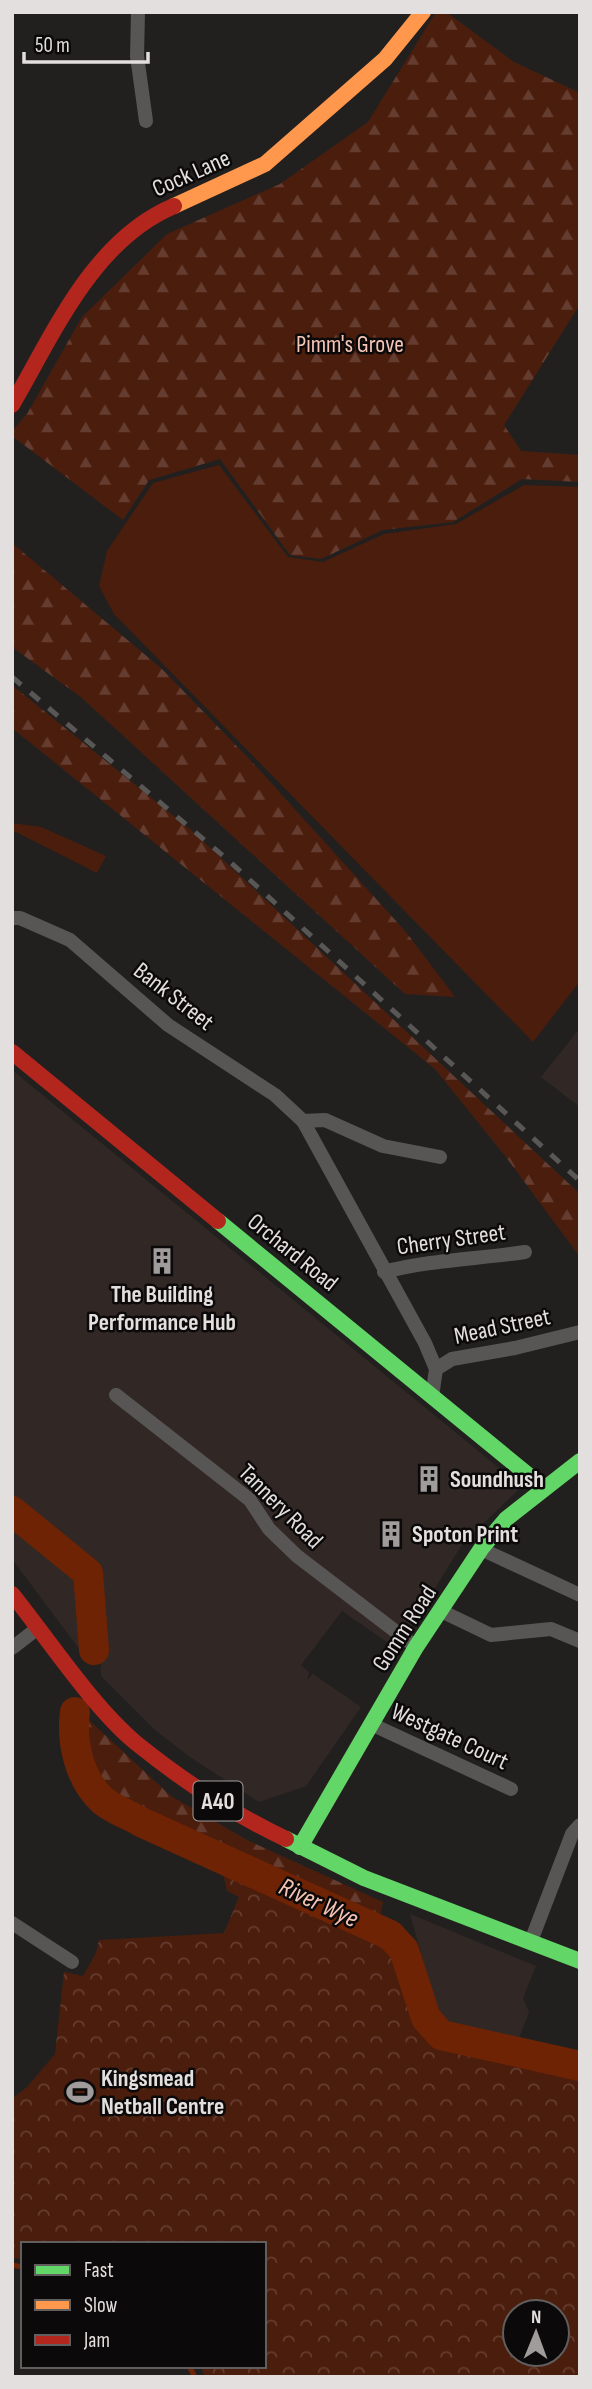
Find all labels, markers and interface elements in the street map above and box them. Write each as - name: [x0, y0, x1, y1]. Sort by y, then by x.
- scale bar: [24, 21, 149, 65]
- text: 50 m: [35, 33, 70, 58]
- street label: Cock Lane: [148, 144, 235, 203]
- park label: Pimm's Grove: [296, 330, 404, 359]
- street label: Bank Street: [128, 956, 220, 1037]
- street label: Orchard Road: [242, 1207, 344, 1298]
- street label: Cherry Street: [395, 1218, 507, 1261]
- building icon: The Building Performance Hub: [147, 1246, 177, 1276]
- place label: The Building Performance Hub: [88, 1280, 236, 1337]
- street label: Mead Street: [451, 1302, 553, 1351]
- street label: Tannery Road: [232, 1458, 329, 1555]
- building icon: Soundhush: [414, 1464, 444, 1494]
- place label: Soundhush: [450, 1465, 544, 1494]
- building icon: Spoton Print: [376, 1519, 406, 1549]
- place label: Spoton Print: [412, 1520, 518, 1549]
- street label: Gomm Road: [366, 1580, 443, 1677]
- street label: Westgate Court: [387, 1697, 513, 1776]
- road number: A40: [194, 1782, 242, 1820]
- water label: River Wye: [274, 1872, 363, 1935]
- place label: Kingsmead Netball Centre: [101, 2064, 224, 2121]
- sports icon: Kingsmead Netball Centre: [65, 2077, 95, 2107]
- legend: [21, 2242, 266, 2368]
- text: Fast: [84, 2258, 114, 2283]
- text: Slow: [84, 2293, 118, 2318]
- north arrow: [501, 2298, 571, 2368]
- text: N: [531, 2306, 542, 2329]
- text: Jam: [83, 2328, 110, 2353]

